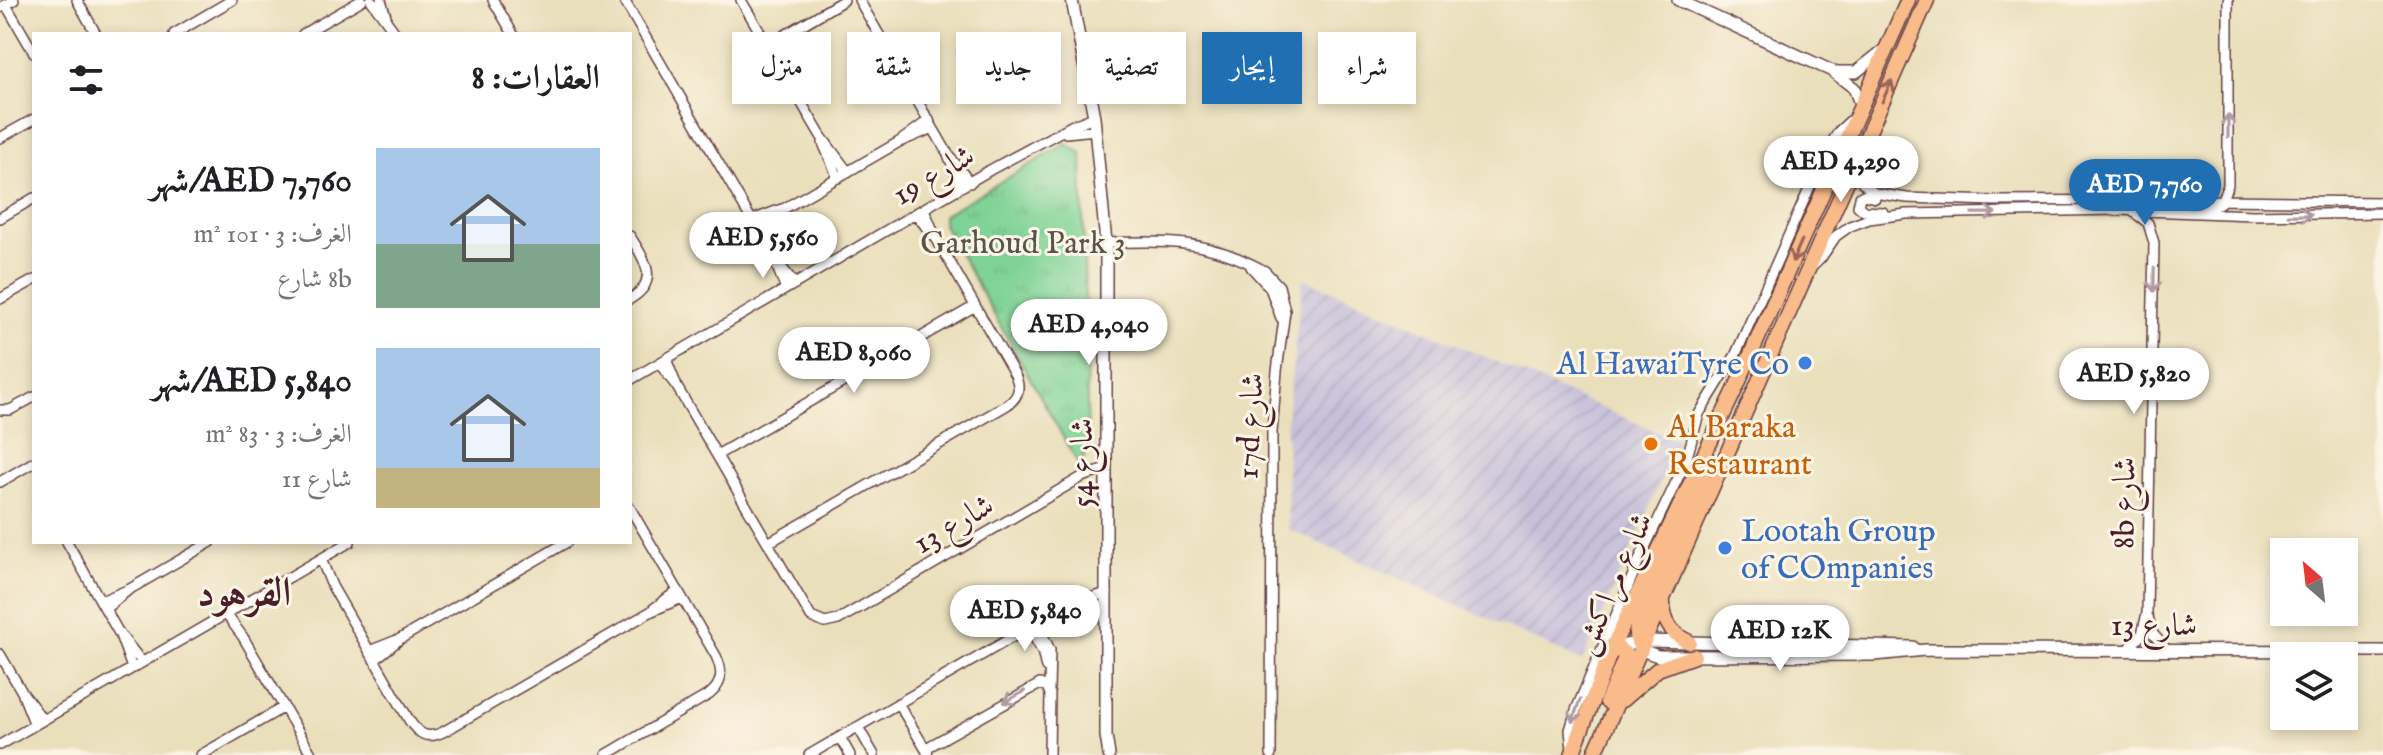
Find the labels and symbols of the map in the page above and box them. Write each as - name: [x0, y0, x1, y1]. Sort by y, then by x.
- one-way arrow: [1880, 80, 1895, 104]
- one-way arrow: [2220, 113, 2236, 140]
- street label: شارع 19: [886, 136, 985, 219]
- pin: AED 4,290: [1749, 136, 1933, 204]
- pin: AED 7,760: [2053, 159, 2237, 227]
- one-way arrow: [1970, 205, 1997, 221]
- one-way arrow: [2286, 207, 2313, 222]
- pin: AED 5,560: [671, 212, 855, 280]
- park label: Garhoud Park 3: [920, 224, 1126, 265]
- one-way arrow: [1788, 238, 1803, 262]
- one-way arrow: [2146, 266, 2161, 293]
- pin: AED 4,040: [997, 299, 1181, 367]
- pin: AED 8,060: [762, 327, 946, 395]
- place label: Al HawaiTyre Co: [1555, 345, 1789, 386]
- pin: AED 5,820: [2042, 348, 2226, 416]
- marker: Al HawaiTyre Co: [1796, 354, 1814, 372]
- street label: 17d شارع: [1228, 372, 1279, 481]
- place label: Al Baraka Restaurant: [1666, 408, 1812, 486]
- street label: شارع 54: [1063, 418, 1108, 508]
- marker: Al Baraka Restaurant: [1642, 435, 1660, 453]
- street label: 8b شارع: [2104, 457, 2151, 550]
- street label: شارع 13: [907, 486, 1004, 568]
- street label: شارع مراكش: [1565, 507, 1667, 663]
- place label: Lootah Group of COmpanies: [1741, 512, 1936, 590]
- north arrow: [2270, 538, 2358, 626]
- marker: Lootah Group of COmpanies: [1716, 539, 1734, 557]
- district label: القرهود: [197, 569, 291, 620]
- pin: AED 5,840: [933, 585, 1117, 653]
- pin: AED 12K: [1706, 605, 1854, 673]
- street label: شارع 13: [2111, 606, 2197, 651]
- one-way arrow: [1003, 689, 1026, 705]
- one-way arrow: [1568, 699, 1582, 723]

